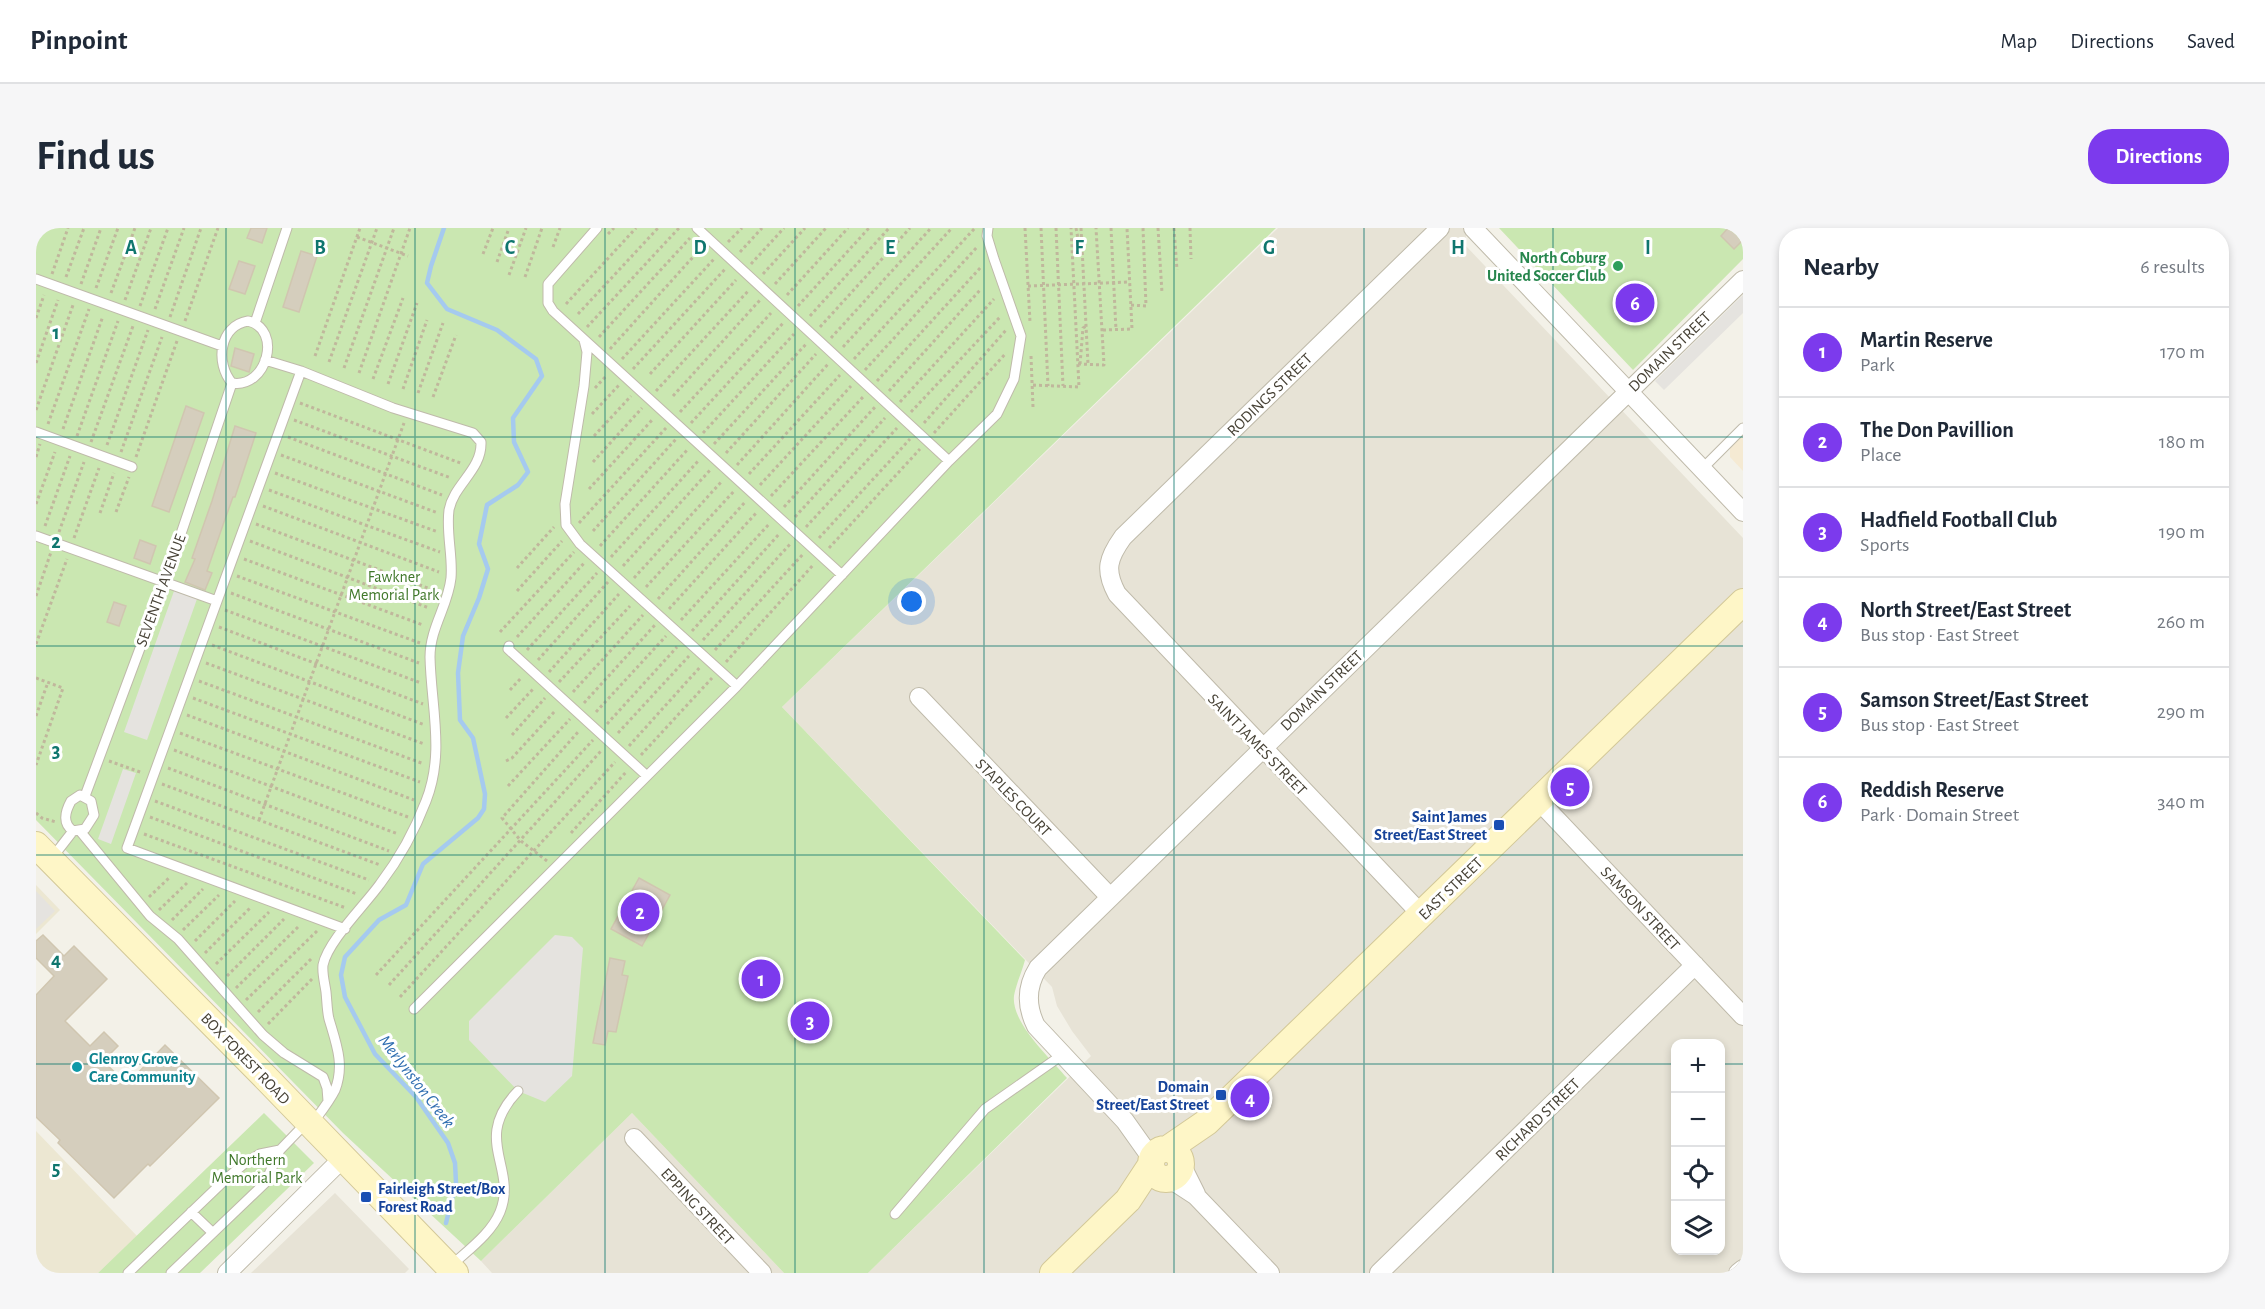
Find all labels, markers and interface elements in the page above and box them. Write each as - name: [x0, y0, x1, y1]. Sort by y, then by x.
- text: Pinpoint: [30, 27, 128, 55]
- text: Map: [2001, 31, 2037, 52]
- text: Directions: [2070, 31, 2154, 52]
- text: Saved: [2187, 31, 2235, 52]
- button: Directions: [2088, 129, 2229, 184]
- text: Find us: [36, 135, 155, 177]
- text: A: [125, 238, 137, 258]
- text: B: [314, 238, 326, 258]
- text: C: [505, 238, 516, 258]
- text: D: [693, 238, 707, 258]
- text: E: [885, 238, 895, 258]
- text: F: [1074, 238, 1084, 258]
- text: G: [1263, 238, 1275, 258]
- text: H: [1451, 238, 1465, 258]
- text: I: [1645, 238, 1651, 258]
- place label: North Coburg United Soccer Club: [1487, 250, 1607, 284]
- text: Nearby: [1803, 254, 1879, 280]
- text: 6 results: [2140, 257, 2205, 277]
- marker: North Coburg United Soccer Club: [1611, 259, 1625, 273]
- pin: 6: [1616, 280, 1654, 326]
- street label: DOMAIN STREET: [1625, 309, 1714, 395]
- text: 1: [52, 323, 60, 343]
- text: Martin Reserve: [1860, 329, 1993, 351]
- text: 1: [1819, 342, 1826, 362]
- text: 170 m: [2160, 342, 2205, 362]
- street label: RODINGS STREET: [1224, 350, 1315, 439]
- text: Park: [1860, 355, 1895, 375]
- text: The Don Pavillion: [1860, 419, 2014, 441]
- text: 2: [1818, 432, 1827, 452]
- text: 180 m: [2159, 432, 2205, 452]
- text: Place: [1860, 445, 1901, 465]
- text: Hadfield Football Club: [1860, 509, 2057, 531]
- text: 3: [1818, 522, 1827, 542]
- text: 190 m: [2159, 522, 2205, 542]
- text: 2: [51, 532, 61, 552]
- street label: SEVENTH AVENUE: [133, 532, 189, 649]
- text: Sports: [1860, 535, 1909, 555]
- park label: Fawkner Memorial Park: [349, 569, 440, 603]
- your location: [897, 587, 926, 616]
- text: North Street/East Street: [1860, 599, 2071, 621]
- text: 4: [1817, 612, 1828, 632]
- text: 260 m: [2157, 612, 2205, 632]
- text: Bus stop · East Street: [1860, 625, 2019, 645]
- street label: DOMAIN STREET: [1277, 648, 1366, 734]
- text: Samson Street/East Street: [1860, 689, 2088, 711]
- street label: SAINT JAMES STREET: [1205, 691, 1310, 799]
- text: 5: [1818, 702, 1827, 722]
- text: 290 m: [2157, 702, 2205, 722]
- text: Bus stop · East Street: [1860, 715, 2019, 735]
- text: 3: [52, 741, 60, 761]
- street label: STAPLES COURT: [972, 756, 1054, 840]
- pin: 5: [1550, 764, 1589, 810]
- text: Reddish Reserve: [1860, 779, 2004, 801]
- text: 6: [1818, 792, 1827, 812]
- text: 340 m: [2157, 792, 2205, 812]
- text: Park · Domain Street: [1860, 805, 2019, 825]
- place label: Saint James Street/East Street: [1374, 809, 1488, 843]
- marker: Saint James Street/East Street: [1492, 818, 1506, 832]
- street label: EAST STREET: [1416, 854, 1486, 923]
- street label: SAMSON STREET: [1598, 864, 1683, 954]
- pin: 2: [620, 890, 660, 934]
- text: 4: [51, 950, 61, 970]
- pin: 1: [742, 956, 780, 1002]
- pin: 3: [790, 998, 830, 1044]
- street label: BOX FOREST ROAD: [198, 1010, 293, 1108]
- water label: Merlynston Creek: [375, 1032, 458, 1131]
- map controls: [1671, 1039, 1725, 1255]
- button: +: [1671, 1039, 1725, 1093]
- place label: Glenroy Grove Care Community: [89, 1051, 196, 1086]
- marker: Glenroy Grove Care Community: [70, 1060, 84, 1074]
- street label: RICHARD STREET: [1492, 1075, 1583, 1164]
- pin: 4: [1230, 1076, 1270, 1120]
- place label: Domain Street/East Street: [1096, 1079, 1210, 1113]
- marker: Domain Street/East Street: [1214, 1088, 1228, 1102]
- button: −: [1671, 1093, 1725, 1147]
- button: locate: [1671, 1147, 1725, 1201]
- park label: Northern Memorial Park: [212, 1152, 303, 1186]
- text: 5: [52, 1159, 60, 1179]
- street label: EPPING STREET: [658, 1165, 737, 1248]
- place label: Fairleigh Street/Box Forest Road: [378, 1181, 506, 1215]
- marker: Fairleigh Street/Box Forest Road: [359, 1190, 373, 1204]
- button: layers: [1671, 1201, 1725, 1255]

